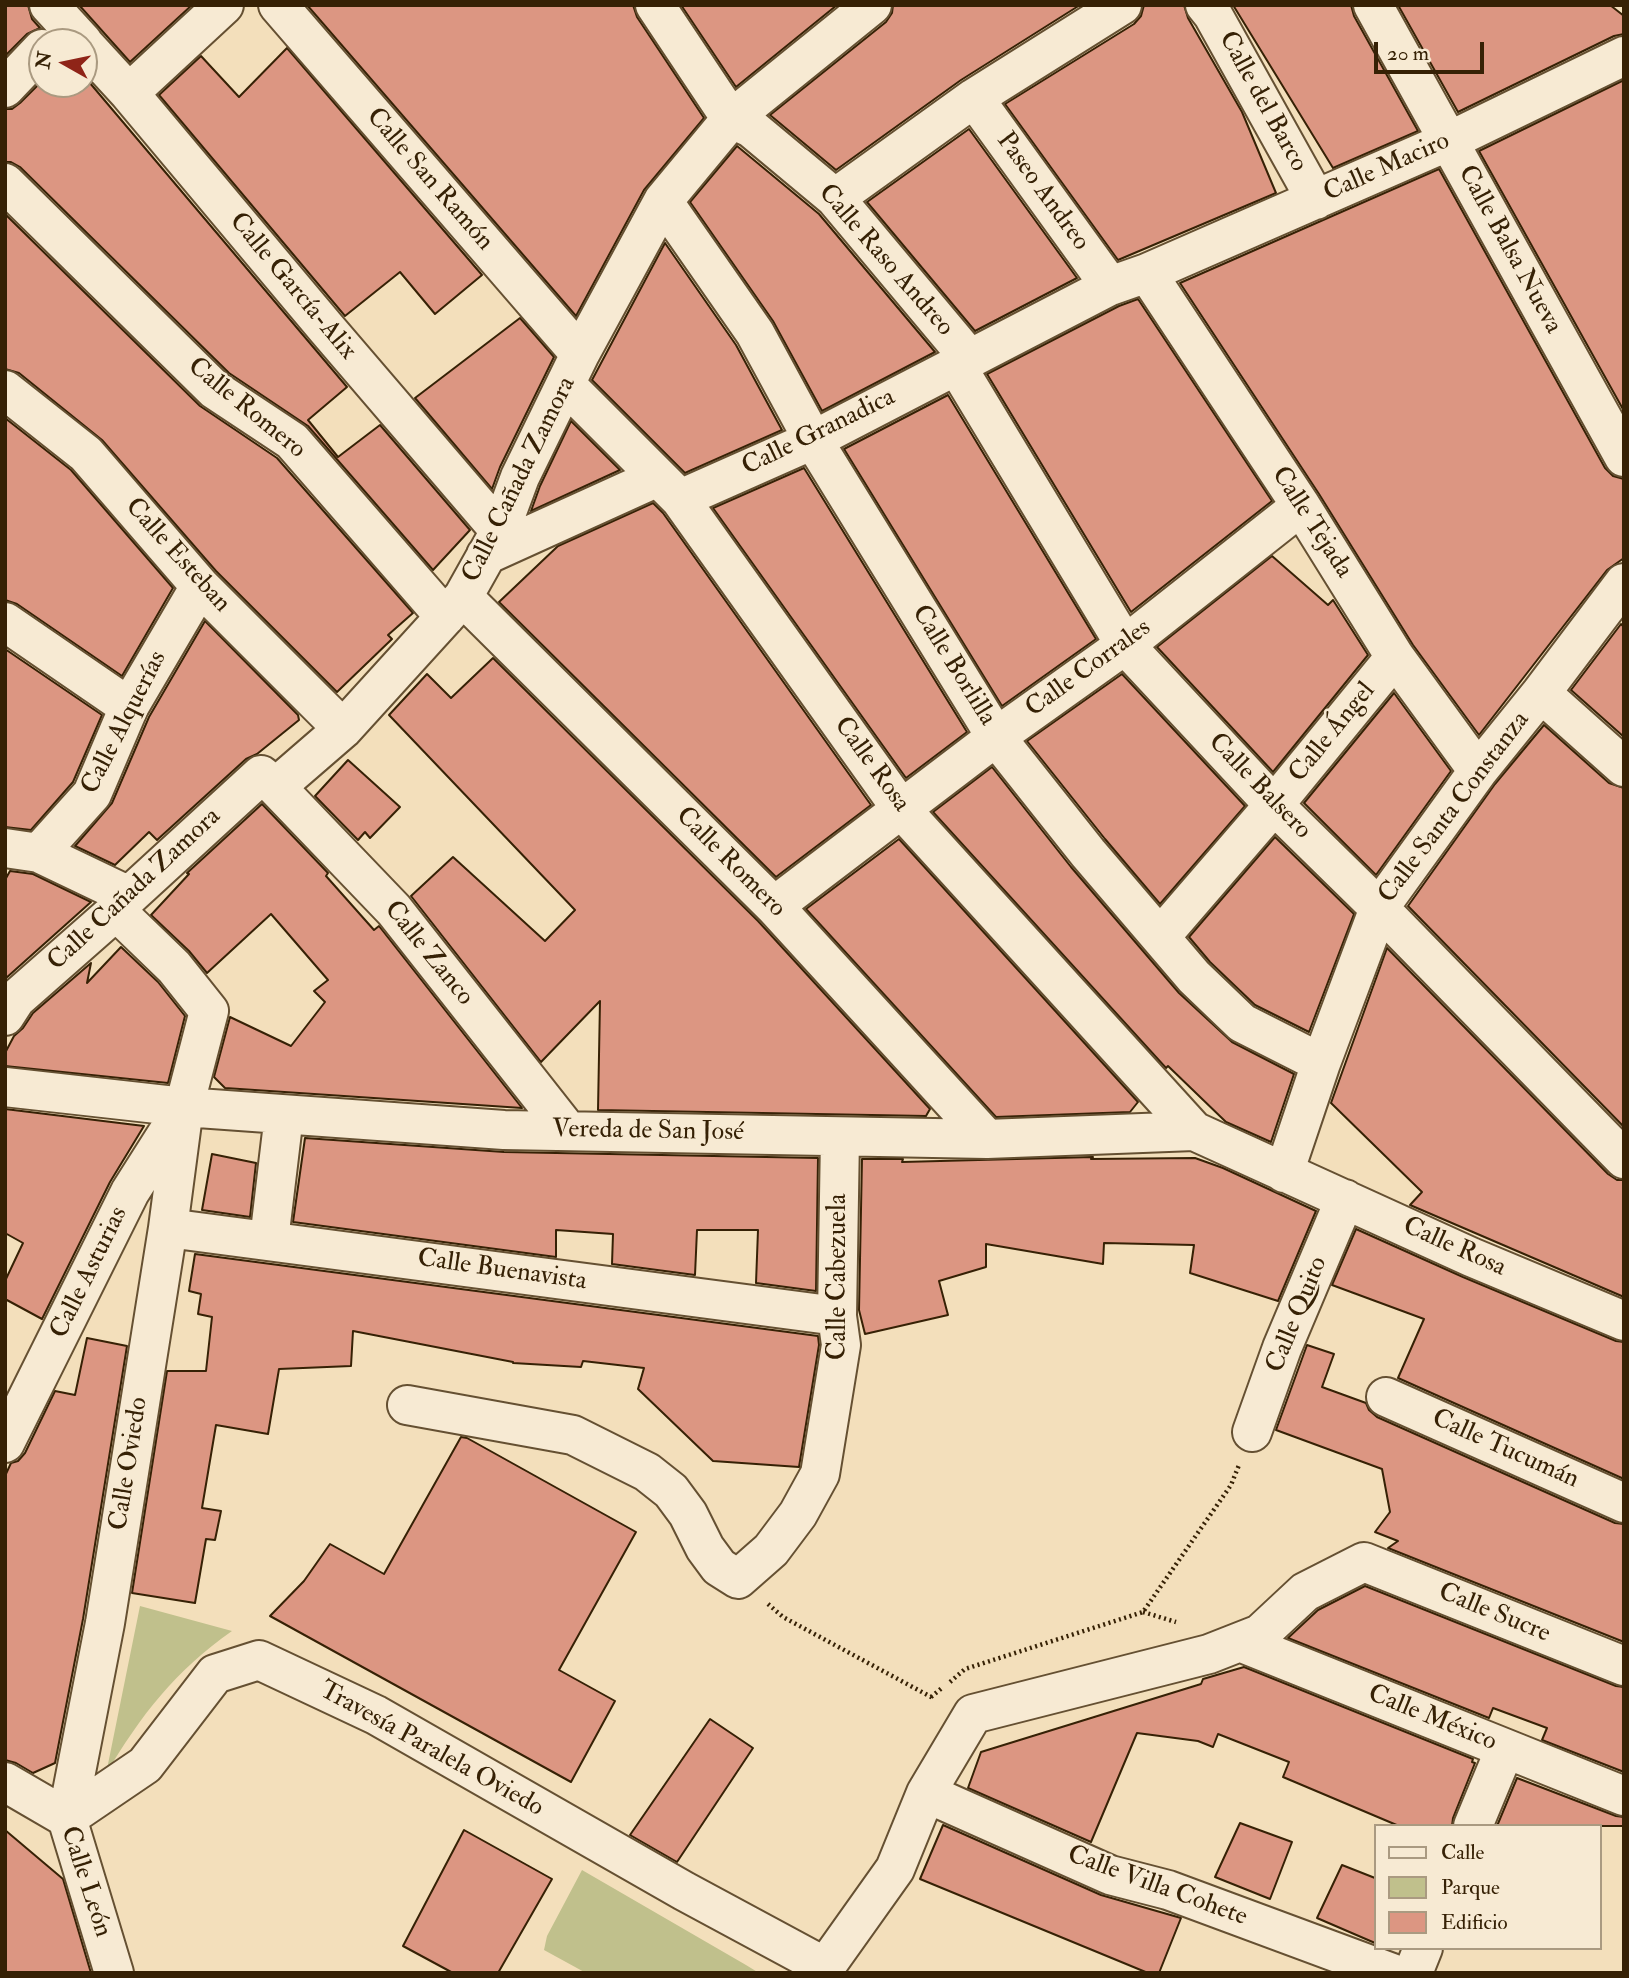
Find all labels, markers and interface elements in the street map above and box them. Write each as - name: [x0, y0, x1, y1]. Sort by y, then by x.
- street label: Calle del Barco: [1211, 27, 1313, 177]
- north arrow: [28, 28, 98, 98]
- scale bar: [1377, 28, 1487, 72]
- text: 20 m: [1387, 40, 1429, 67]
- text: N: [31, 50, 57, 70]
- street label: Calle San Ramón: [359, 102, 499, 258]
- street label: Calle Maciro: [1319, 126, 1455, 210]
- street label: Paseo Andreo: [989, 127, 1095, 257]
- street label: Calle Balsa Nueva: [1450, 160, 1568, 340]
- street label: Calle Raso Andreo: [811, 179, 959, 343]
- street label: Calle García-Alix: [222, 207, 362, 367]
- street label: Calle Romero: [181, 352, 311, 466]
- street label: Calle Cañada Zamora: [457, 372, 583, 588]
- street label: Calle Granadica: [737, 383, 901, 483]
- street label: Calle Tejada: [1264, 462, 1358, 584]
- street label: Calle Esteban: [118, 492, 236, 620]
- street label: Calle Borlilla: [904, 600, 1002, 732]
- street label: Calle Corrales: [1020, 613, 1158, 725]
- street label: Calle Alquerías: [76, 646, 174, 800]
- street label: Calle Ángel: [1283, 677, 1383, 789]
- street label: Calle Santa Constanza: [1373, 706, 1537, 910]
- street label: Calle Rosa: [826, 711, 916, 819]
- street label: Calle Balsero: [1201, 727, 1317, 847]
- street label: Calle Romero: [668, 801, 792, 925]
- street label: Calle Cañada Zamora: [42, 802, 228, 978]
- street label: Calle Zanco: [376, 895, 480, 1013]
- street label: Vereda de San José: [552, 1115, 744, 1149]
- street label: Calle Cabezuela: [823, 1194, 855, 1360]
- street label: Calle Asturias: [45, 1202, 135, 1344]
- street label: Calle Rosa: [1398, 1211, 1510, 1285]
- street label: Calle Buenavista: [415, 1244, 589, 1298]
- street label: Calle Quito: [1261, 1253, 1335, 1377]
- street label: Calle Oviedo: [104, 1395, 156, 1533]
- street label: Calle Tucumán: [1427, 1404, 1583, 1496]
- street label: Calle Sucre: [1433, 1577, 1555, 1651]
- street label: Travesía Paralela Oviedo: [313, 1675, 549, 1825]
- street label: Calle México: [1363, 1679, 1501, 1759]
- street label: Calle León: [52, 1823, 118, 1941]
- legend: [1374, 1824, 1601, 1950]
- text: Calle: [1441, 1839, 1484, 1866]
- street label: Calle Villa Cohete: [1063, 1840, 1251, 1934]
- text: Parque: [1441, 1874, 1500, 1901]
- text: Edificio: [1441, 1909, 1508, 1936]

